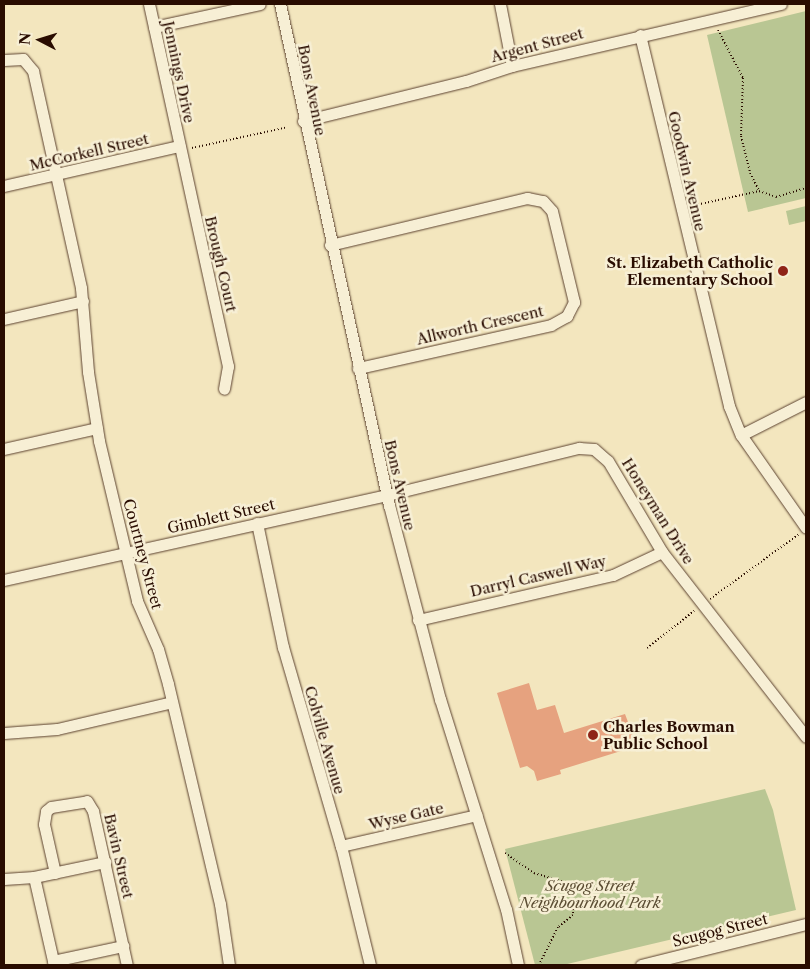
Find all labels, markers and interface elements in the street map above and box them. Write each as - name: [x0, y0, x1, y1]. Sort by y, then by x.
- north arrow: [15, 15, 65, 65]
- street label: Jennings Drive: [159, 19, 199, 125]
- street label: Argent Street: [489, 24, 585, 66]
- text: N: [16, 32, 35, 46]
- street label: Bons Avenue: [294, 43, 330, 137]
- street label: Goodwin Avenue: [664, 109, 710, 233]
- street label: McCorkell Street: [28, 130, 150, 174]
- street label: Brough Court: [201, 214, 241, 314]
- place label: St. Elizabeth Catholic Elementary School: [607, 253, 773, 288]
- marker: St. Elizabeth Catholic Elementary School: [777, 265, 789, 277]
- street label: Allworth Crescent: [415, 302, 545, 348]
- street label: Bons Avenue: [381, 438, 419, 532]
- street label: Honeyman Drive: [618, 455, 698, 567]
- street label: Gimblett Street: [166, 495, 276, 537]
- street label: Courtney Street: [120, 497, 166, 611]
- street label: Darryl Caswell Way: [468, 552, 608, 600]
- street label: Colville Avenue: [301, 684, 349, 796]
- place label: Charles Bowman Public School: [603, 717, 735, 752]
- marker: Charles Bowman Public School: [587, 729, 599, 741]
- street label: Wyse Gate: [367, 799, 445, 833]
- street label: Bavin Street: [100, 812, 138, 900]
- park label: Scugog Street Neighbourhood Park: [519, 876, 661, 911]
- street label: Scugog Street: [670, 909, 770, 951]

